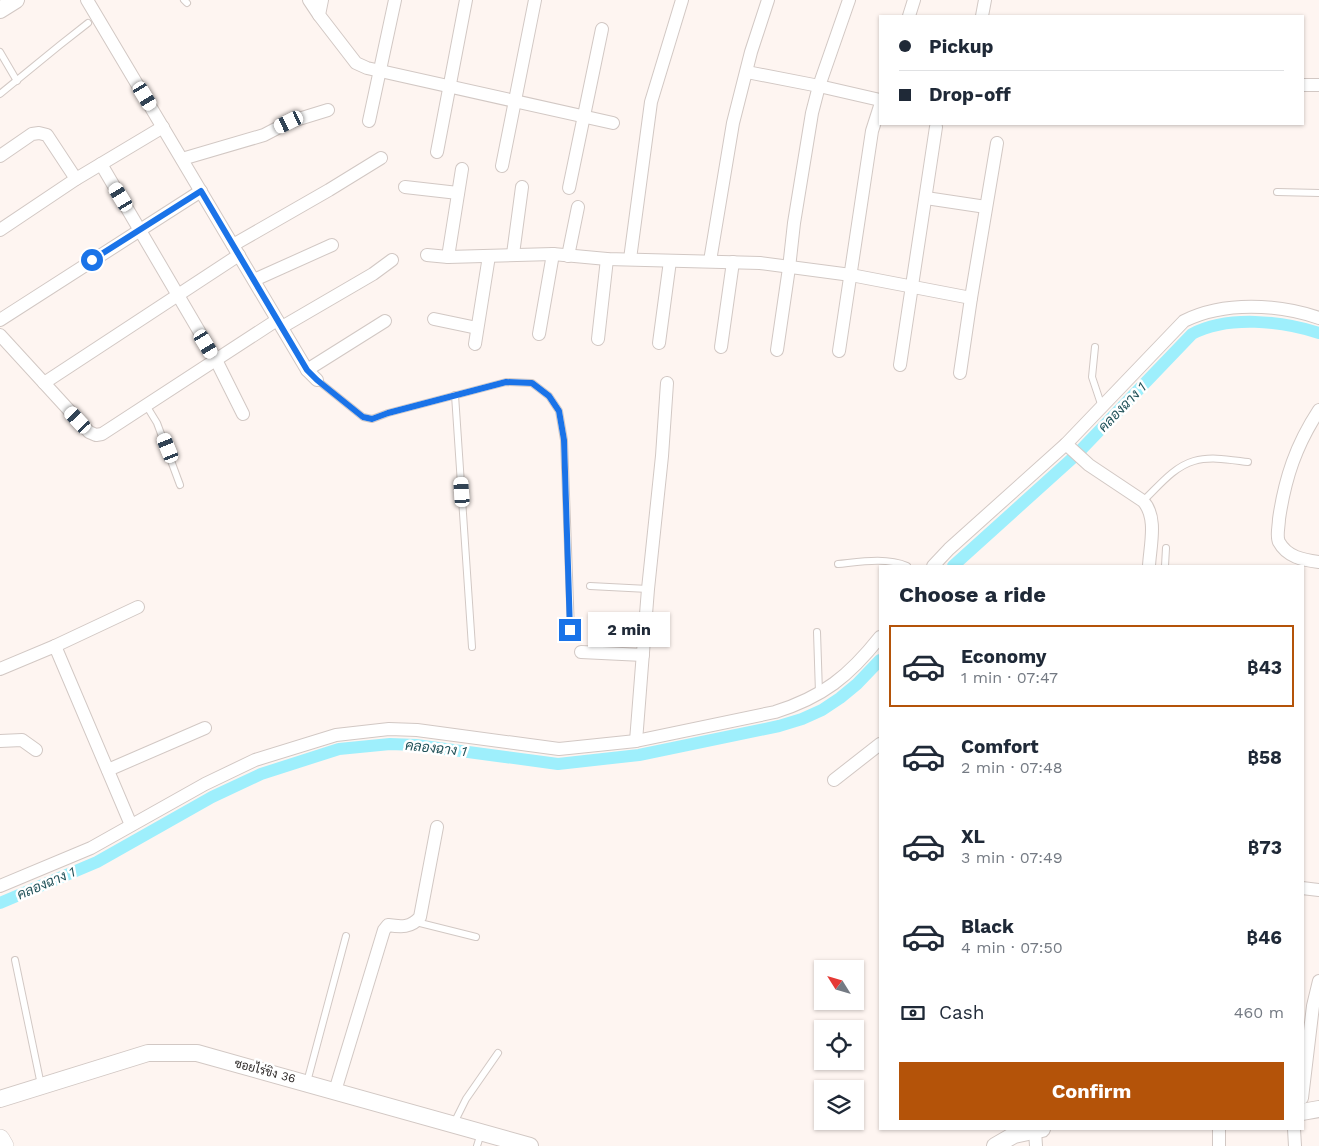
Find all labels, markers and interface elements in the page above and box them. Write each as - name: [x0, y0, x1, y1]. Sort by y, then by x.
- text: Pickup: [929, 35, 993, 58]
- car: [130, 79, 159, 113]
- text: Drop-off: [929, 83, 1011, 106]
- car: [272, 109, 305, 135]
- car: [106, 180, 135, 214]
- route start: [81, 249, 103, 271]
- car: [191, 327, 220, 361]
- water label: คลองฉาง 1: [1095, 379, 1150, 435]
- car: [62, 404, 93, 436]
- car: [155, 431, 180, 465]
- car: [453, 477, 470, 507]
- text: Choose a ride: [899, 582, 1046, 607]
- callout: 2 min: [588, 612, 670, 648]
- route end: [559, 619, 581, 641]
- text: 2 min: [607, 620, 651, 639]
- icon: car: [901, 644, 946, 689]
- text: Economy: [961, 645, 1046, 668]
- text: ฿43: [1247, 656, 1282, 679]
- text: 1 min · 07:47: [961, 668, 1058, 687]
- icon: car: [901, 734, 946, 779]
- text: Comfort: [961, 735, 1039, 758]
- water label: คลองฉาง 1: [404, 737, 468, 759]
- text: ฿58: [1248, 746, 1282, 769]
- text: 2 min · 07:48: [961, 758, 1063, 777]
- icon: car: [901, 824, 946, 869]
- text: XL: [961, 825, 985, 848]
- text: ฿73: [1248, 836, 1282, 859]
- text: 3 min · 07:49: [961, 848, 1063, 867]
- water label: คลองฉาง 1: [14, 863, 78, 902]
- icon: car: [901, 914, 946, 959]
- text: Black: [961, 915, 1014, 938]
- text: ฿46: [1247, 926, 1282, 949]
- text: 4 min · 07:50: [961, 938, 1063, 957]
- north arrow: [814, 960, 864, 1010]
- map controls: [814, 960, 864, 1130]
- icon: cash: [899, 999, 927, 1027]
- text: Cash: [939, 1001, 985, 1024]
- text: 460 m: [1234, 1003, 1284, 1022]
- button: locate: [814, 1020, 864, 1070]
- street label: ซอยไร่ขิง 36: [233, 1055, 297, 1086]
- button: Confirm: [899, 1062, 1284, 1120]
- button: layers: [814, 1080, 864, 1130]

